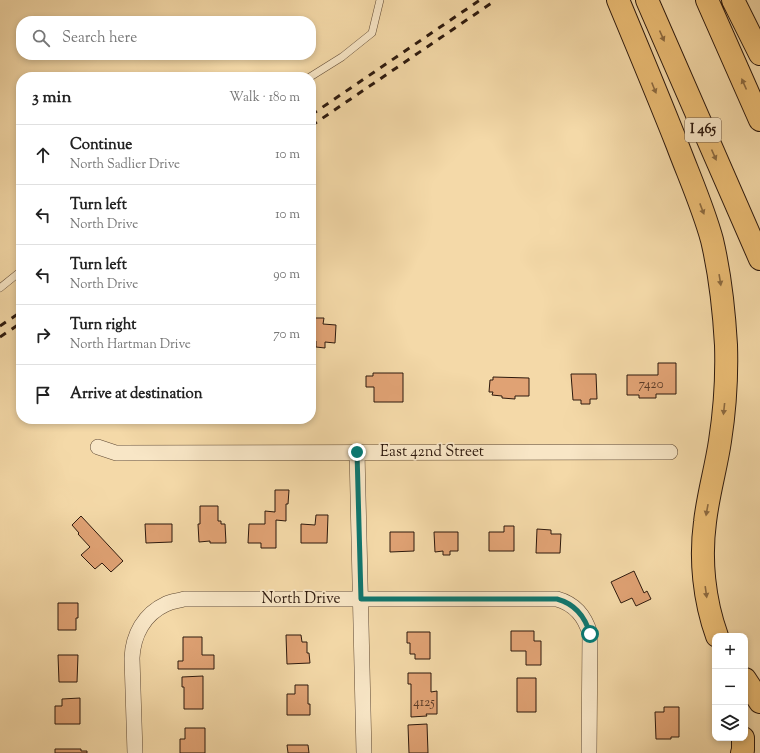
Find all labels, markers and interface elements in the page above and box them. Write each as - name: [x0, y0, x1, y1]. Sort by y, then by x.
- search box: [16, 16, 316, 60]
- icon: search: [30, 27, 52, 49]
- text: Search here: [62, 28, 137, 49]
- one-way arrow: [659, 30, 665, 41]
- one-way arrow: [741, 78, 747, 90]
- one-way arrow: [652, 82, 658, 94]
- text: 3 min: [32, 86, 71, 110]
- text: Walk · 180 m: [229, 89, 300, 107]
- road number: I 465: [685, 118, 721, 142]
- text: Continue: [70, 135, 132, 156]
- icon: ahead: [32, 144, 54, 166]
- text: 10 m: [275, 146, 300, 164]
- one-way arrow: [711, 149, 717, 160]
- text: North Sadlier Drive: [70, 156, 180, 174]
- text: Turn left: [70, 195, 127, 216]
- one-way arrow: [700, 203, 706, 215]
- icon: left: [32, 204, 54, 226]
- text: 10 m: [275, 206, 300, 224]
- text: North Drive: [70, 216, 138, 234]
- text: Turn left: [70, 255, 127, 276]
- icon: left: [32, 264, 54, 286]
- text: 90 m: [273, 266, 300, 284]
- one-way arrow: [717, 273, 723, 286]
- text: North Drive: [70, 276, 138, 294]
- text: Turn right: [70, 315, 136, 336]
- icon: right: [32, 324, 54, 346]
- text: 70 m: [273, 326, 300, 344]
- text: North Hartman Drive: [70, 336, 191, 354]
- house number: 7420: [638, 376, 664, 394]
- icon: arrive: [32, 384, 54, 406]
- text: Arrive at destination: [70, 384, 203, 405]
- one-way arrow: [720, 403, 727, 415]
- street label: East 42nd Street: [380, 442, 484, 463]
- route end: [348, 443, 366, 461]
- one-way arrow: [704, 504, 710, 516]
- one-way arrow: [703, 586, 709, 598]
- street label: North Drive: [262, 589, 340, 610]
- route start: [581, 625, 599, 643]
- map controls: [712, 633, 748, 741]
- button: +: [712, 633, 748, 669]
- button: −: [712, 669, 748, 705]
- house number: 4125: [413, 694, 435, 712]
- button: layers: [712, 705, 748, 741]

